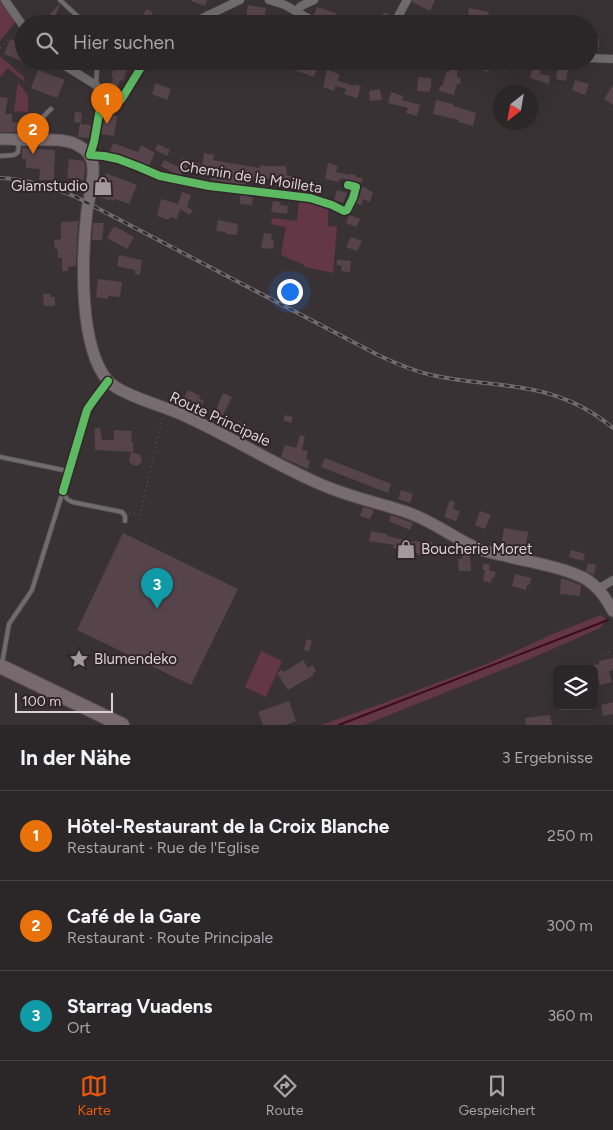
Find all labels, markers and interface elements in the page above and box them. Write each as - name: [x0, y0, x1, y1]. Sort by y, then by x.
- search box: [15, 15, 598, 70]
- icon: search: [33, 29, 61, 57]
- text: Hier suchen: [73, 31, 174, 54]
- pin: 1: [91, 83, 123, 124]
- north arrow: [493, 85, 538, 130]
- pin: 2: [17, 113, 49, 154]
- street label: Chemin de la Moilleta: [178, 157, 324, 197]
- shop icon: Glamstudio: [92, 175, 114, 197]
- place label: Glamstudio: [11, 177, 88, 195]
- your location: [277, 279, 303, 305]
- street label: Route Principale: [167, 388, 273, 450]
- shop icon: Boucherie Moret: [395, 538, 417, 560]
- place label: Boucherie Moret: [421, 540, 533, 558]
- pin: 3: [141, 568, 173, 609]
- place icon: Blumendeko: [68, 648, 90, 670]
- place label: Blumendeko: [94, 650, 177, 668]
- map controls: [553, 665, 598, 710]
- button: layers: [553, 665, 598, 710]
- scale bar: [15, 690, 112, 713]
- text: 100 m: [22, 693, 61, 710]
- text: In der Nähe: [20, 745, 131, 770]
- text: 3 Ergebnisse: [502, 748, 593, 767]
- text: Hôtel-Restaurant de la Croix Blanche: [67, 815, 389, 838]
- text: 1: [33, 826, 39, 845]
- text: 250 m: [547, 826, 593, 845]
- text: Restaurant · Rue de l'Eglise: [67, 838, 260, 857]
- text: Café de la Gare: [67, 905, 201, 928]
- text: 2: [31, 916, 41, 935]
- text: 300 m: [546, 916, 593, 935]
- text: Restaurant · Route Principale: [67, 928, 273, 947]
- text: Starrag Vuadens: [67, 995, 212, 1018]
- text: 3: [32, 1006, 40, 1025]
- text: 360 m: [547, 1006, 593, 1025]
- text: Ort: [67, 1018, 91, 1037]
- tab: Karte: [78, 1072, 111, 1119]
- tab: Route: [266, 1072, 303, 1119]
- tab: Gespeichert: [458, 1072, 535, 1119]

